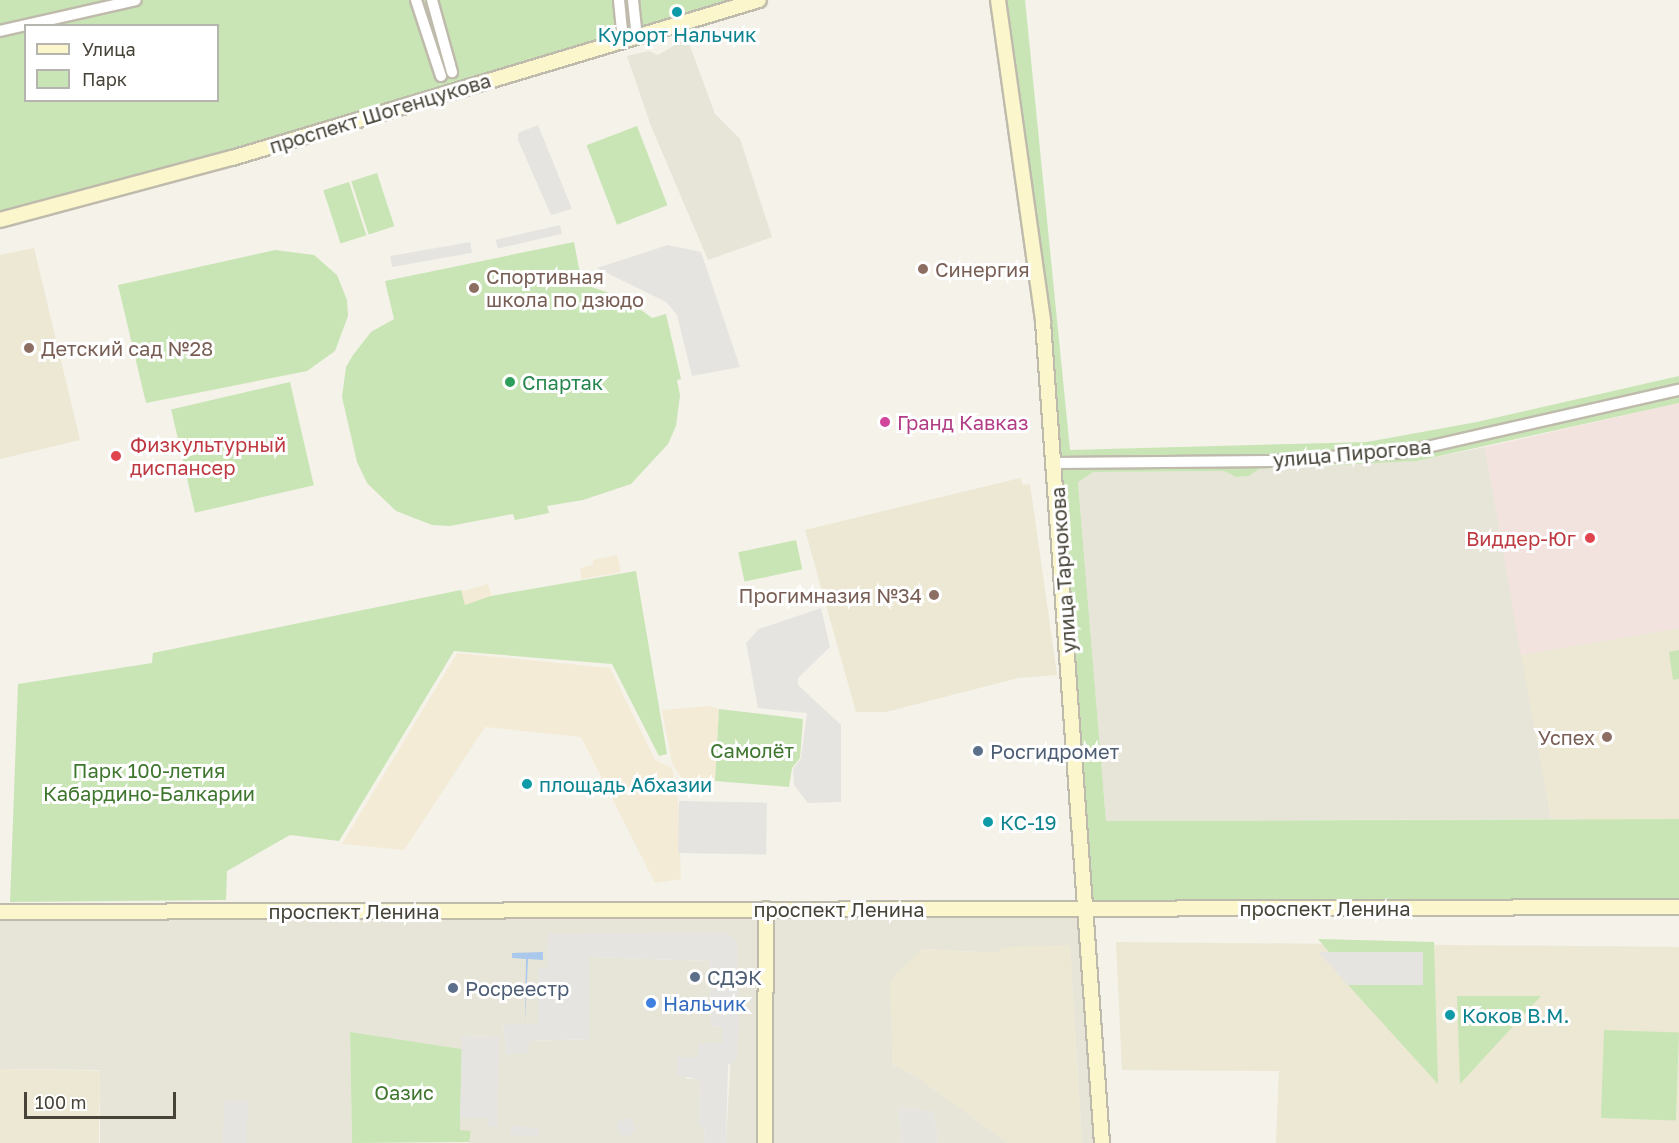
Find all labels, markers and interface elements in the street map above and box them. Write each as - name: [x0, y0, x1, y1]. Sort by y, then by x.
- marker: Курорт Нальчик: [670, 5, 684, 19]
- place label: Курорт Нальчик: [597, 22, 757, 46]
- legend: [24, 24, 219, 102]
- text: Улица: [82, 38, 136, 60]
- text: Парк: [82, 68, 127, 90]
- street label: проспект Шогенцукова: [266, 68, 494, 158]
- place label: Синергия: [935, 257, 1030, 281]
- marker: Синергия: [916, 262, 930, 276]
- place label: Спортивная школа по дзюдо: [486, 264, 644, 311]
- marker: Спортивная школа по дзюдо: [467, 281, 481, 295]
- place label: Детский сад №28: [41, 336, 213, 360]
- marker: Детский сад №28: [22, 341, 36, 355]
- place label: Спартак: [522, 370, 603, 394]
- marker: Спартак: [503, 375, 517, 389]
- place label: Гранд Кавказ: [897, 410, 1028, 434]
- marker: Гранд Кавказ: [878, 415, 892, 429]
- place label: Физкультурный диспансер: [130, 432, 286, 479]
- street label: улица Пирогова: [1272, 434, 1432, 472]
- marker: Физкультурный диспансер: [107, 447, 125, 465]
- street label: улица Тарчокова: [1045, 486, 1081, 654]
- place label: Виддер-Юг: [1466, 526, 1576, 550]
- marker: Виддер-Юг: [1581, 529, 1599, 547]
- place label: Прогимназия №34: [739, 583, 922, 607]
- marker: Прогимназия №34: [927, 588, 941, 602]
- place label: Успех: [1538, 725, 1595, 749]
- marker: Успех: [1600, 730, 1614, 744]
- park label: Самолёт: [710, 738, 794, 762]
- place label: Росгидромет: [990, 739, 1119, 763]
- marker: Росгидромет: [971, 744, 985, 758]
- park label: Парк 100-летия Кабардино-Балкарии: [43, 759, 255, 806]
- place label: площадь Абхазии: [539, 772, 712, 796]
- marker: площадь Абхазии: [520, 777, 534, 791]
- place label: КС-19: [1000, 810, 1057, 834]
- marker: КС-19: [981, 815, 995, 829]
- street label: проспект Ленина: [1240, 896, 1410, 920]
- street label: проспект Ленина: [754, 897, 924, 921]
- street label: проспект Ленина: [269, 899, 439, 923]
- place label: СДЭК: [707, 965, 762, 989]
- marker: СДЭК: [688, 970, 702, 984]
- place label: Росреестр: [465, 976, 569, 1000]
- marker: Росреестр: [446, 981, 460, 995]
- place label: Нальчик: [663, 991, 746, 1015]
- marker: Нальчик: [644, 996, 658, 1010]
- place label: Коков В.М.: [1462, 1003, 1569, 1027]
- marker: Коков В.М.: [1443, 1008, 1457, 1022]
- scale bar: [27, 1080, 178, 1118]
- park label: Оазис: [374, 1080, 434, 1104]
- text: 100 m: [35, 1091, 86, 1113]

